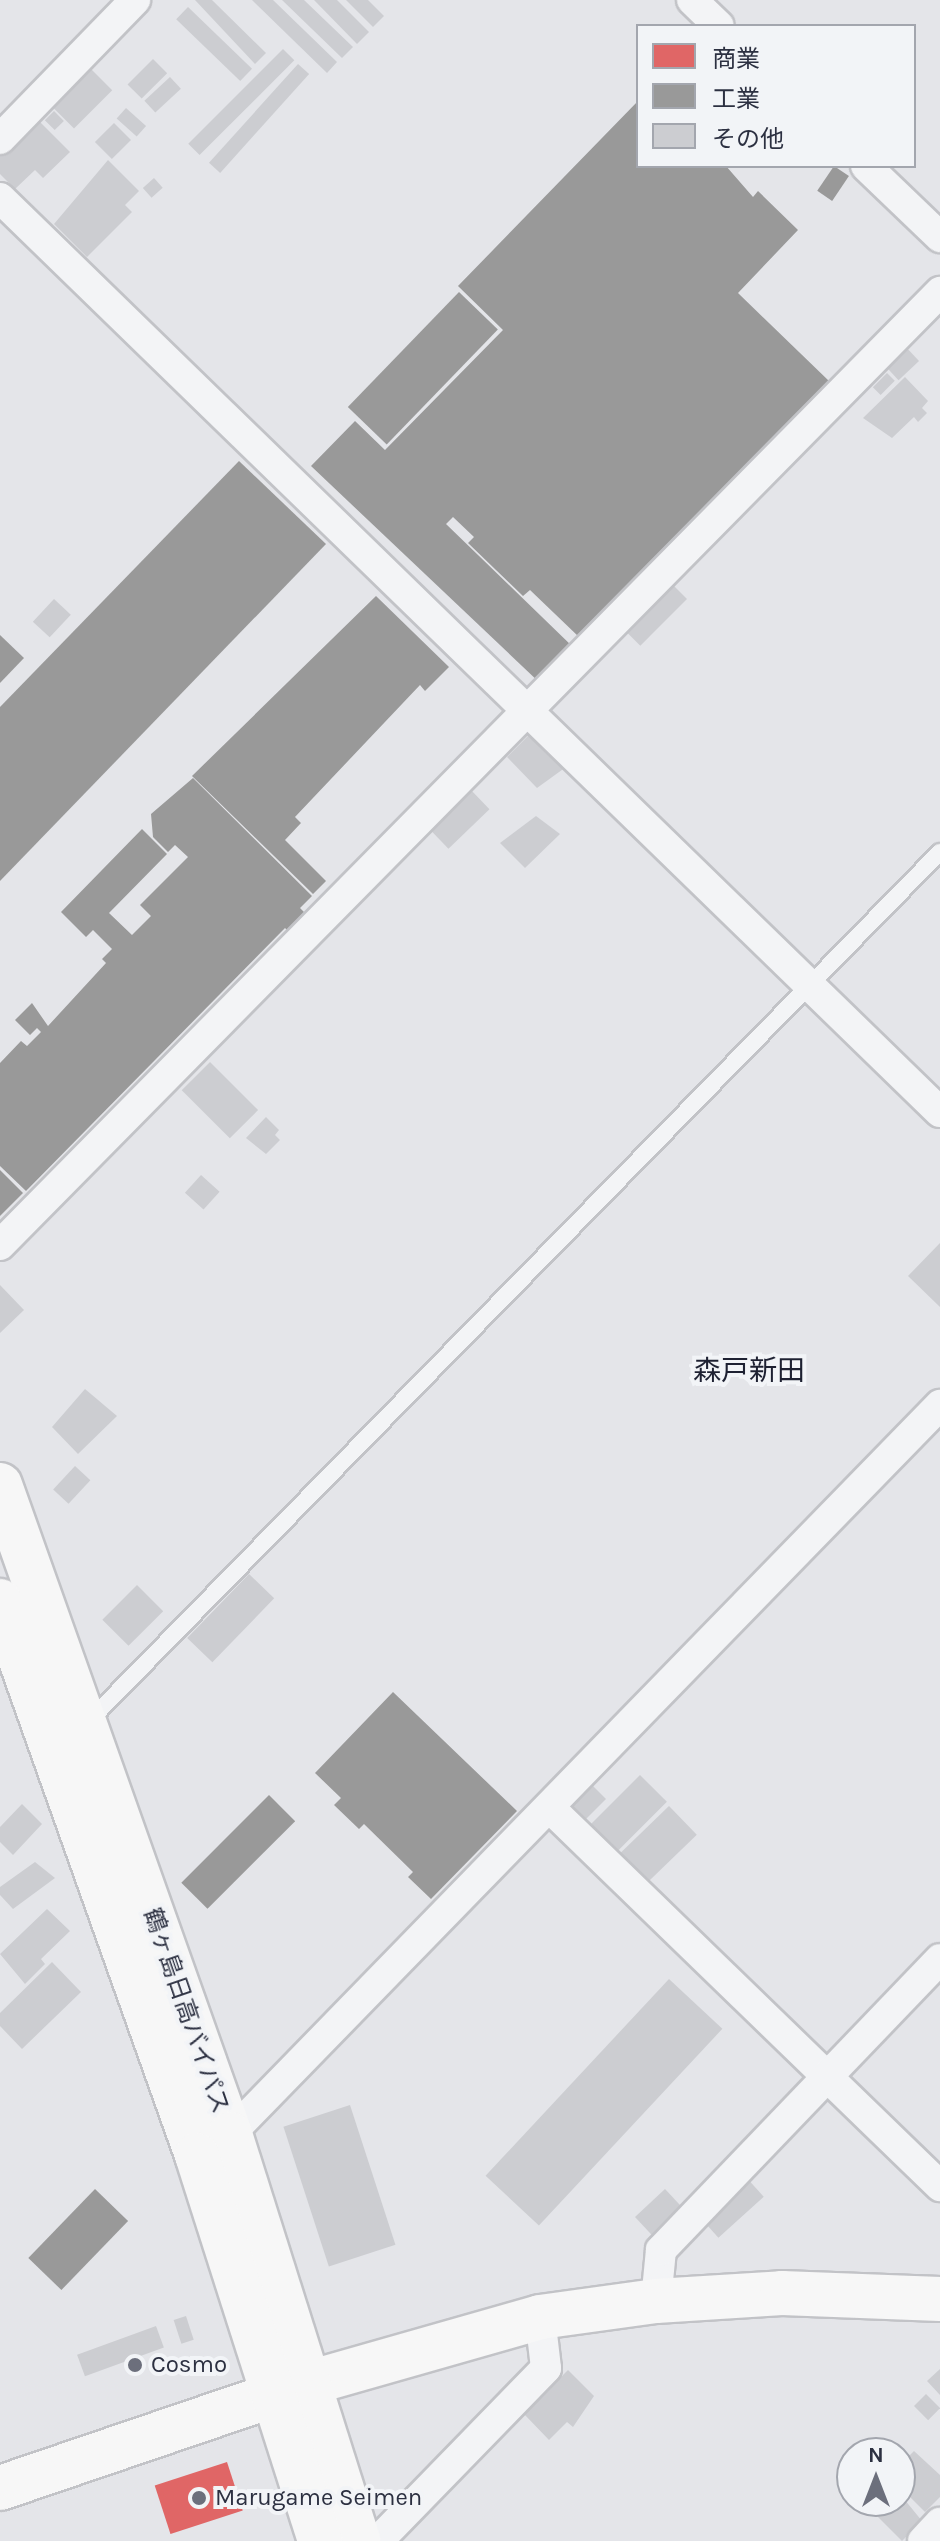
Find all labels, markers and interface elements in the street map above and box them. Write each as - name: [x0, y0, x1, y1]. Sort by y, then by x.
- legend: [636, 24, 916, 168]
- text: 商業: [712, 45, 760, 73]
- text: 工業: [712, 85, 760, 113]
- text: その他: [712, 125, 784, 153]
- district label: 森戸新田: [693, 1354, 805, 1388]
- street label: 鶴ヶ島日高バイパス: [137, 1904, 235, 2118]
- place label: Cosmo: [151, 2351, 227, 2379]
- marker: Cosmo: [126, 2356, 144, 2374]
- north arrow: [836, 2437, 916, 2517]
- text: N: [868, 2442, 884, 2468]
- place label: Marugame Seimen: [215, 2484, 422, 2512]
- marker: Marugame Seimen: [190, 2489, 208, 2507]

